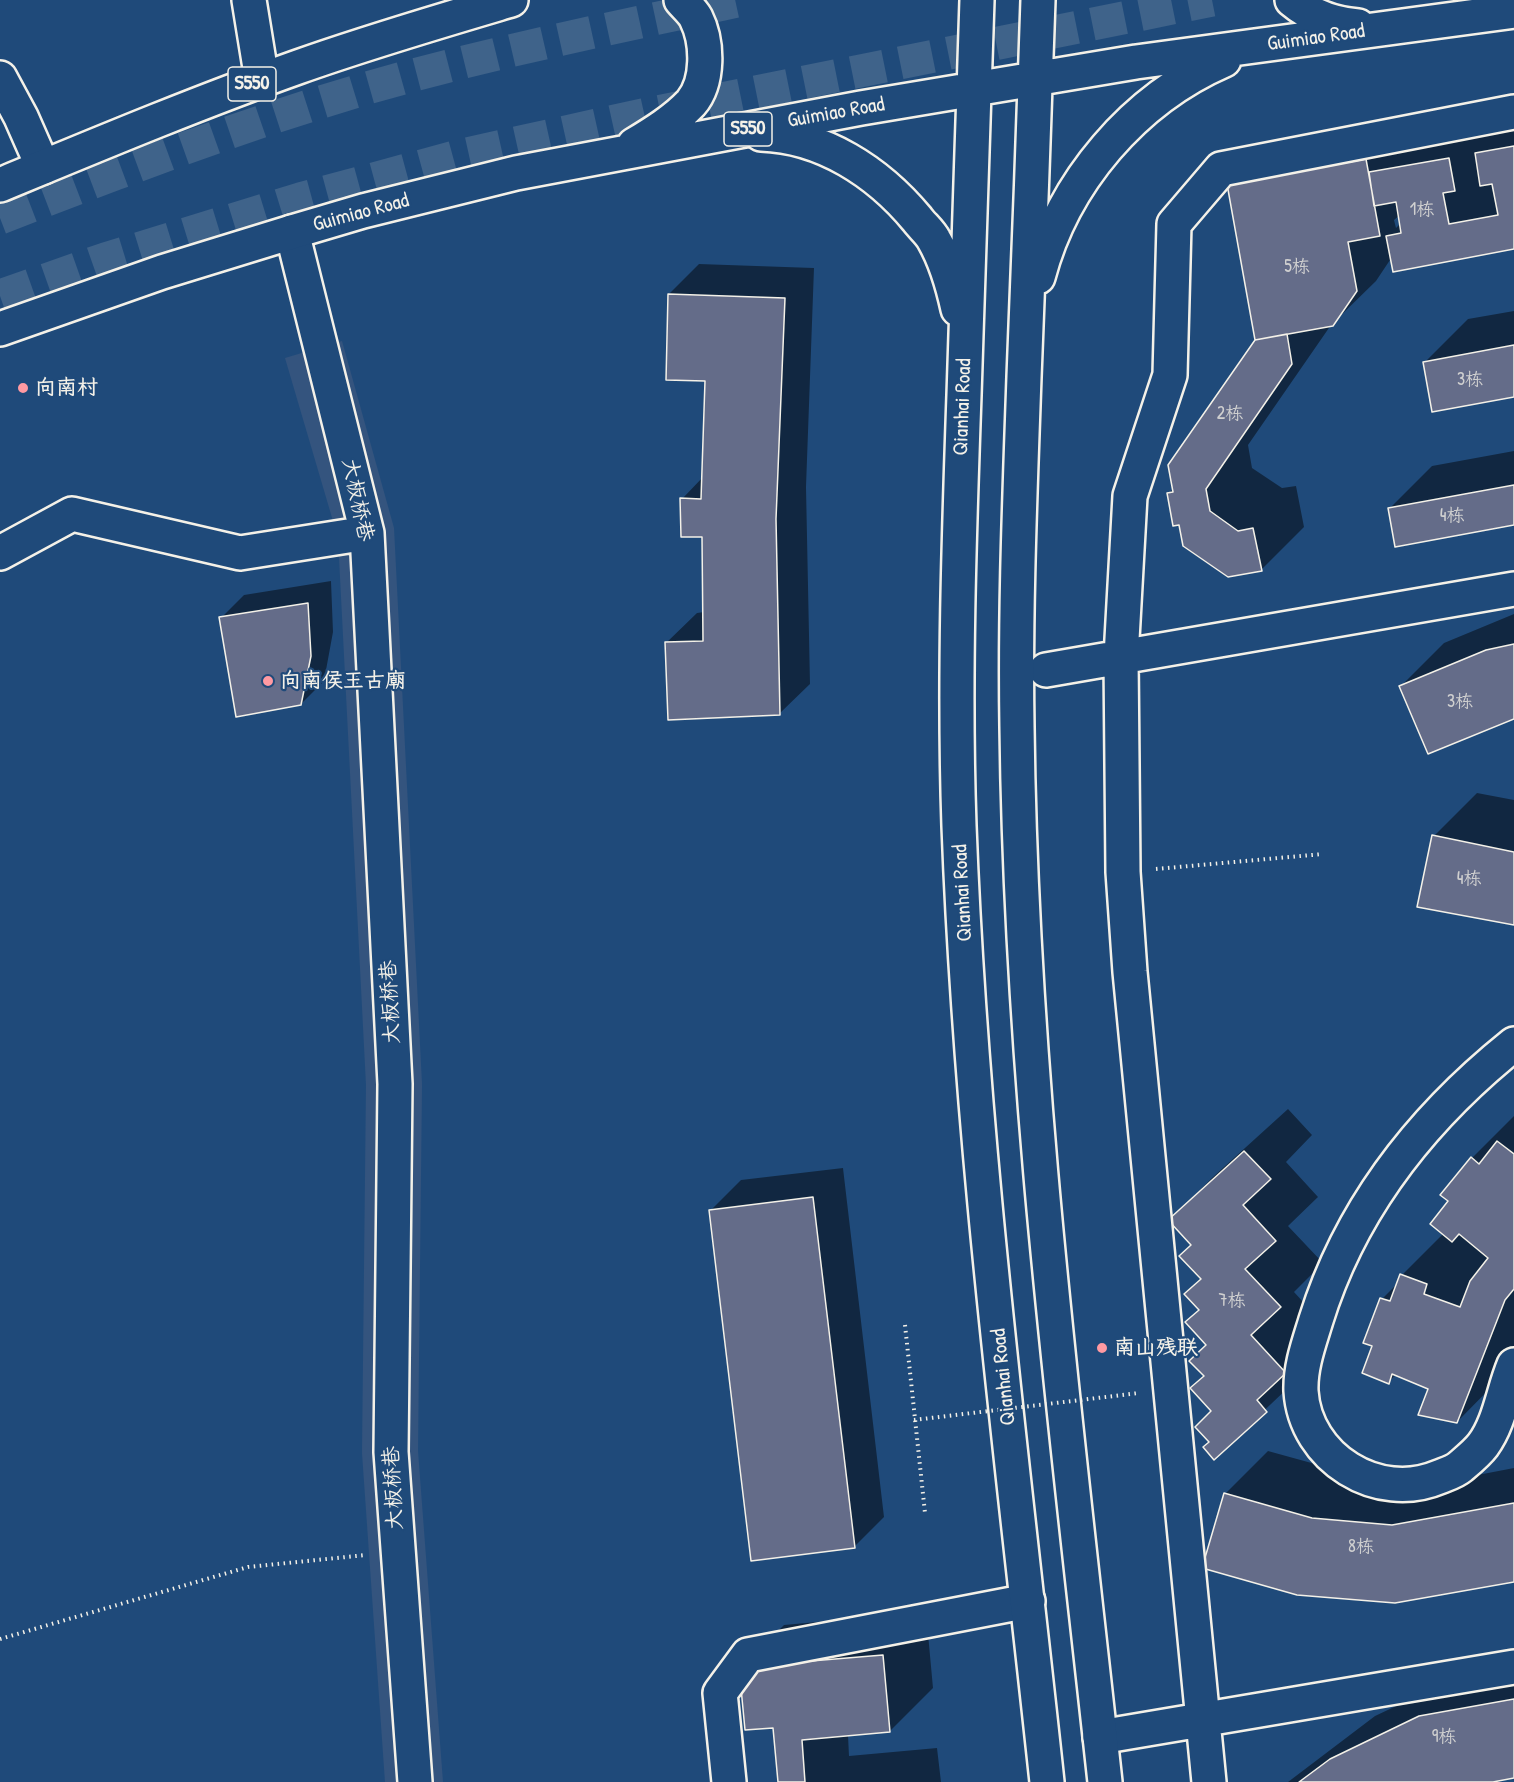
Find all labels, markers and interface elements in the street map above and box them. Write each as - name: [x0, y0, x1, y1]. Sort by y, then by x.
- street label: Guimiao Road: [1266, 19, 1366, 57]
- road number: S550: [228, 67, 276, 101]
- street label: Guimiao Road: [786, 92, 886, 134]
- road number: S550: [724, 112, 772, 146]
- street label: Guimiao Road: [310, 188, 412, 238]
- house number: 1栋: [1410, 199, 1434, 221]
- house number: 5栋: [1284, 256, 1310, 278]
- street label: Qianhai Road: [949, 358, 977, 456]
- house number: 3栋: [1457, 369, 1483, 391]
- place label: 向南村: [35, 375, 98, 401]
- marker: 向南村: [16, 381, 30, 395]
- house number: 2栋: [1217, 403, 1243, 425]
- street label: 大板桥巷: [336, 456, 378, 544]
- house number: 4栋: [1440, 505, 1464, 527]
- place label: 向南侯王古廟: [280, 668, 406, 694]
- marker: 向南侯王古廟: [261, 674, 275, 688]
- house number: 3栋: [1447, 691, 1473, 713]
- street label: Qianhai Road: [948, 844, 978, 942]
- house number: 4栋: [1457, 868, 1481, 890]
- street label: 大板桥巷: [376, 959, 406, 1045]
- house number: 7栋: [1219, 1290, 1245, 1312]
- street label: Qianhai Road: [986, 1327, 1022, 1427]
- place label: 南山残联: [1114, 1335, 1198, 1361]
- marker: 南山残联: [1095, 1341, 1109, 1355]
- street label: 大板桥巷: [379, 1445, 409, 1531]
- house number: 8栋: [1348, 1536, 1374, 1558]
- house number: 9栋: [1432, 1726, 1456, 1748]

